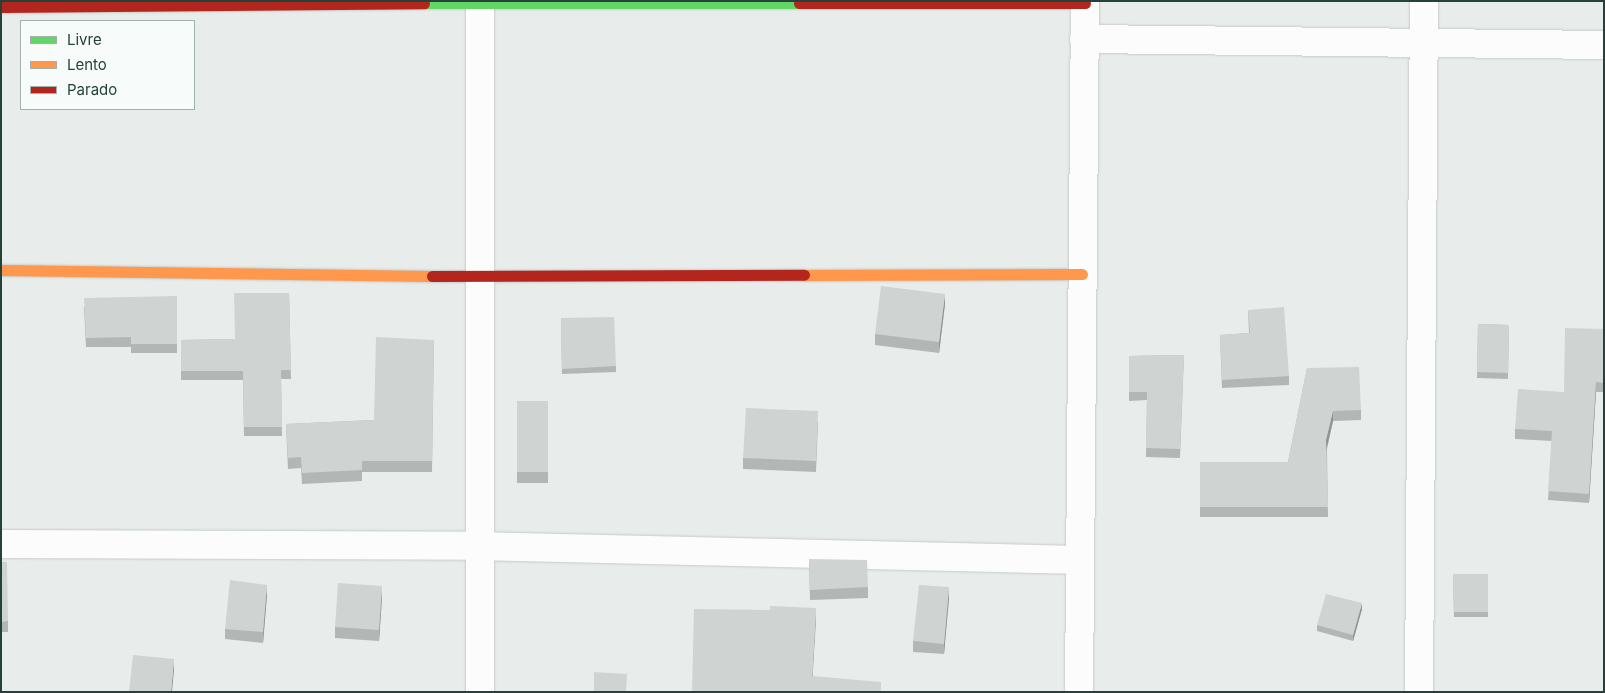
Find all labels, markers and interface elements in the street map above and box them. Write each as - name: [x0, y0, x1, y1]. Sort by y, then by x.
- legend: [20, 20, 195, 110]
- text: Livre: [67, 30, 102, 49]
- text: Lento: [67, 55, 107, 74]
- text: Parado: [67, 80, 117, 99]

